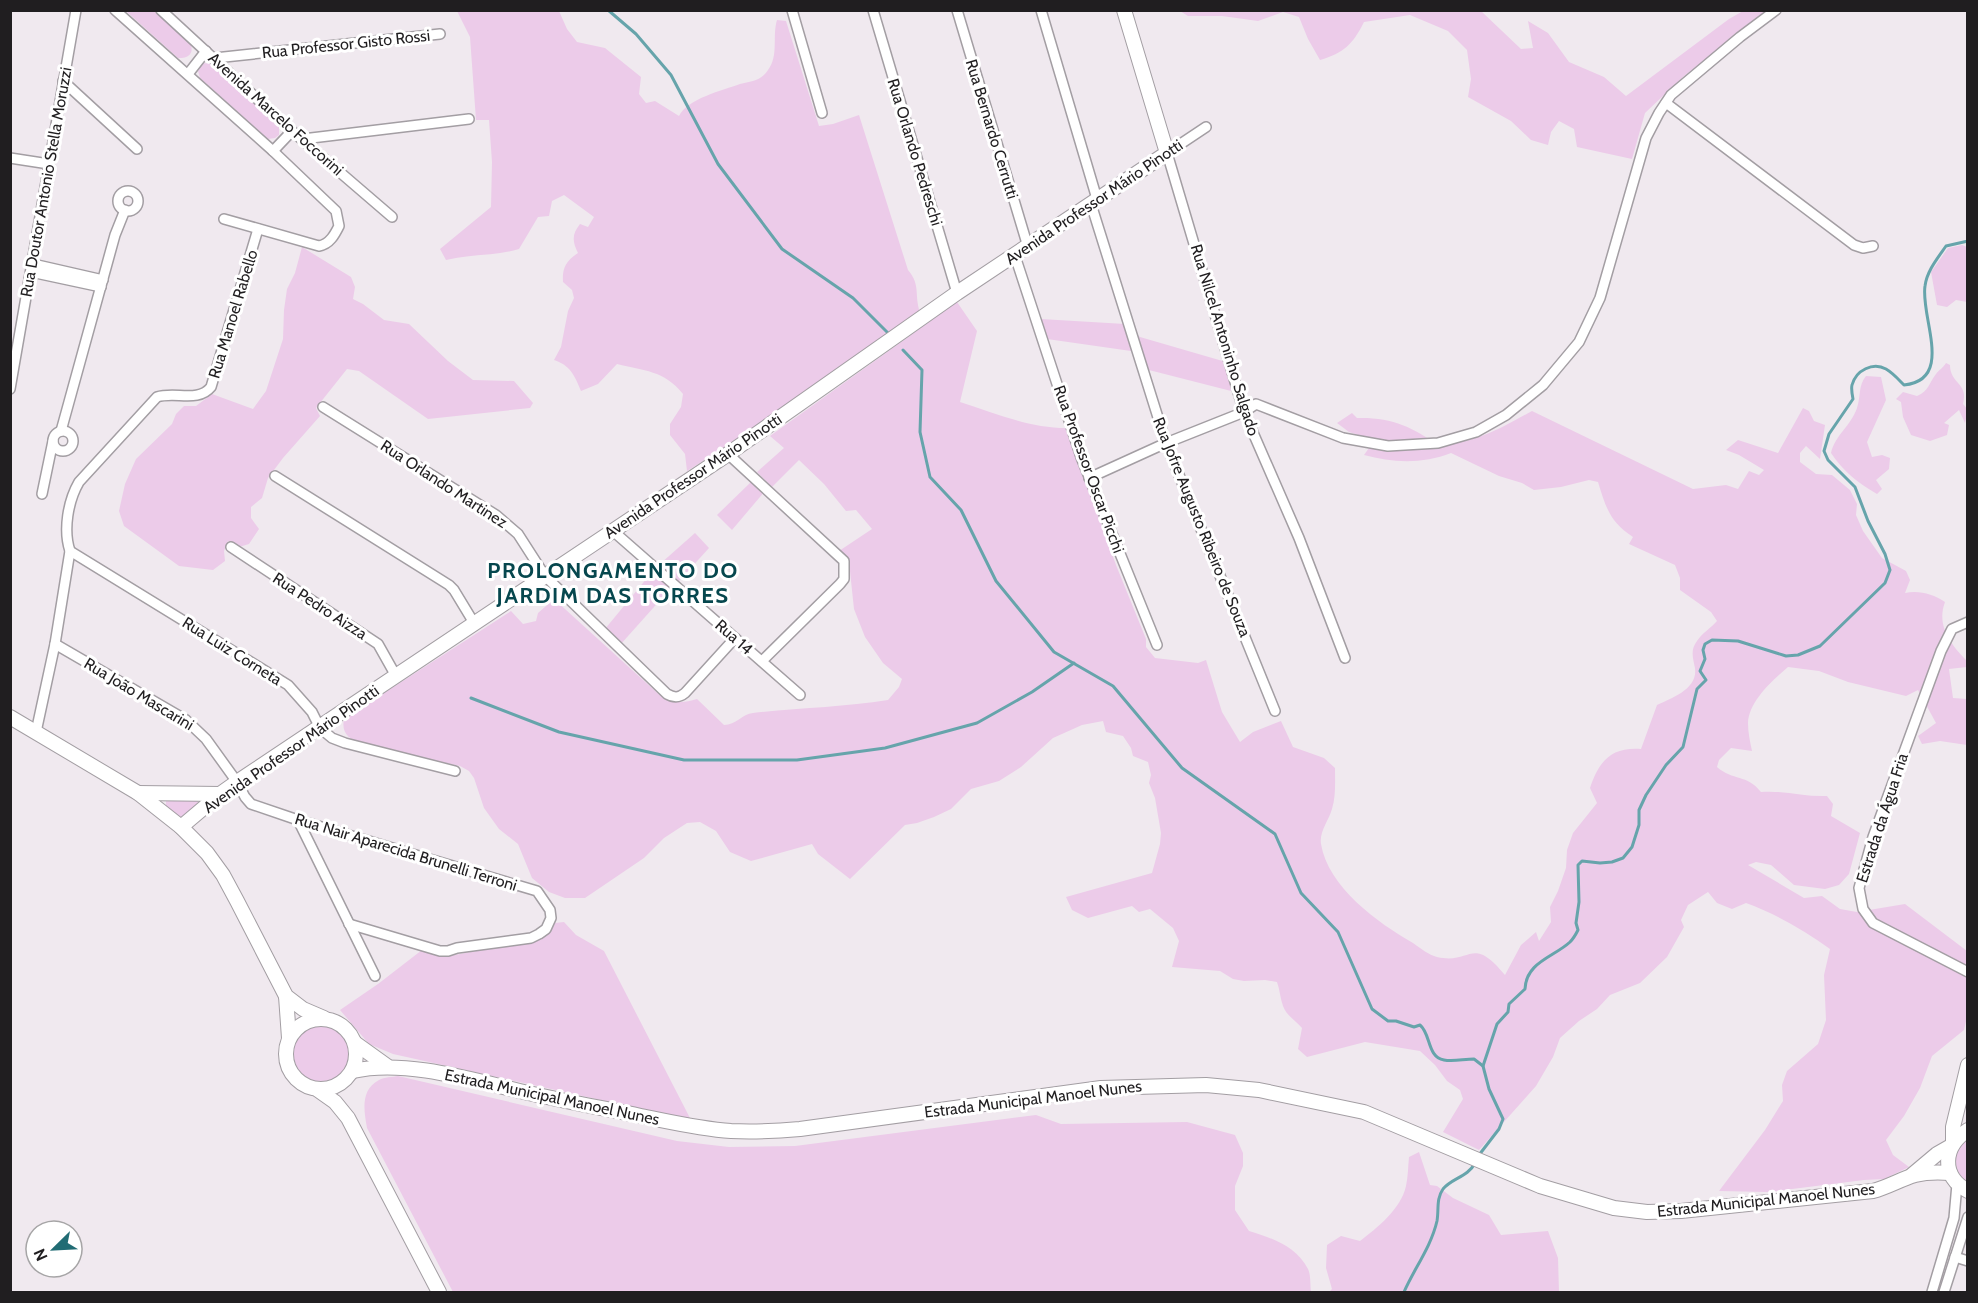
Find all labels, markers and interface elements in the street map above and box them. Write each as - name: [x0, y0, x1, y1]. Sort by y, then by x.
- street label: Rua Professor Gisto Rossi: [261, 26, 431, 62]
- street label: Avenida Marcelo Foccorini: [205, 48, 347, 180]
- street label: Rua Bernardo Cerrutti: [962, 57, 1022, 201]
- street label: Rua Doutor Antonio Stella Moruzzi: [16, 66, 76, 298]
- street label: Rua Orlando Pedreschi: [884, 76, 946, 228]
- street label: Avenida Professor Mário Pinotti: [1002, 135, 1186, 269]
- street label: Rua Nilcel Antoninho Salgado: [1187, 242, 1263, 438]
- street label: Rua Manoel Rabello: [204, 247, 262, 381]
- street label: Rua Professor Oscar Picchi: [1050, 383, 1128, 555]
- street label: Avenida Professor Mário Pinotti: [601, 409, 785, 543]
- street label: Rua Jofre Augusto Ribeiro de Souza: [1149, 414, 1255, 640]
- street label: Rua Orlando Martinez: [377, 436, 511, 532]
- district label: PROLONGAMENTO DO JARDIM DAS TORRES: [487, 557, 739, 609]
- street label: Rua Pedro Aizza: [269, 569, 371, 644]
- street label: Rua Luiz Corneta: [179, 613, 285, 689]
- street label: Rua 14: [711, 616, 757, 658]
- street label: Rua João Mascarini: [81, 654, 197, 734]
- street label: Avenida Professor Mário Pinotti: [200, 681, 382, 817]
- street label: Estrada da Água Fria: [1852, 751, 1912, 885]
- street label: Rua Nair Aparecida Brunelli Terroni: [293, 809, 519, 895]
- street label: Estrada Municipal Manoel Nunes: [443, 1065, 661, 1129]
- street label: Estrada Municipal Manoel Nunes: [923, 1076, 1143, 1122]
- street label: Estrada Municipal Manoel Nunes: [1656, 1179, 1876, 1221]
- north arrow: [24, 1219, 84, 1279]
- text: N: [30, 1246, 52, 1264]

